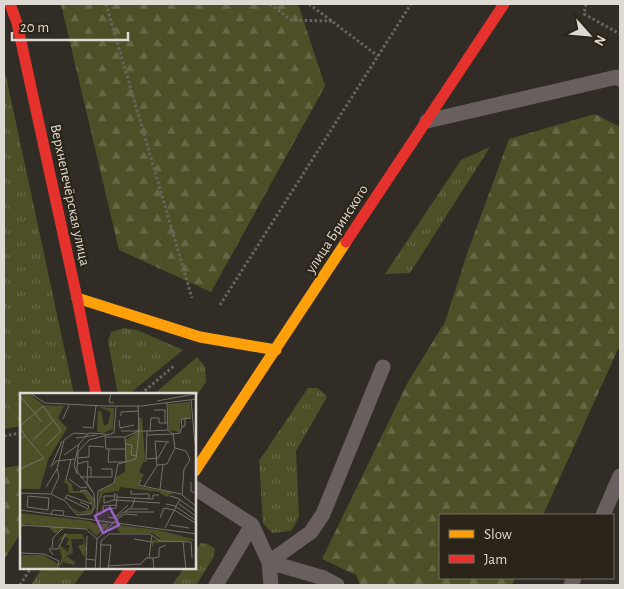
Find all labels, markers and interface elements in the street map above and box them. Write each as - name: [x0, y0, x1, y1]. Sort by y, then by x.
- scale bar: [12, 10, 129, 42]
- north arrow: [564, 10, 614, 60]
- text: 20 m: [20, 20, 49, 35]
- text: N: [591, 33, 608, 48]
- street label: Верхнепечёрская улица: [48, 123, 92, 267]
- street label: улица Бринского: [302, 182, 371, 277]
- inset map: [20, 393, 196, 569]
- legend: [439, 514, 614, 579]
- text: Slow: [484, 527, 512, 542]
- text: Jam: [484, 552, 507, 567]

